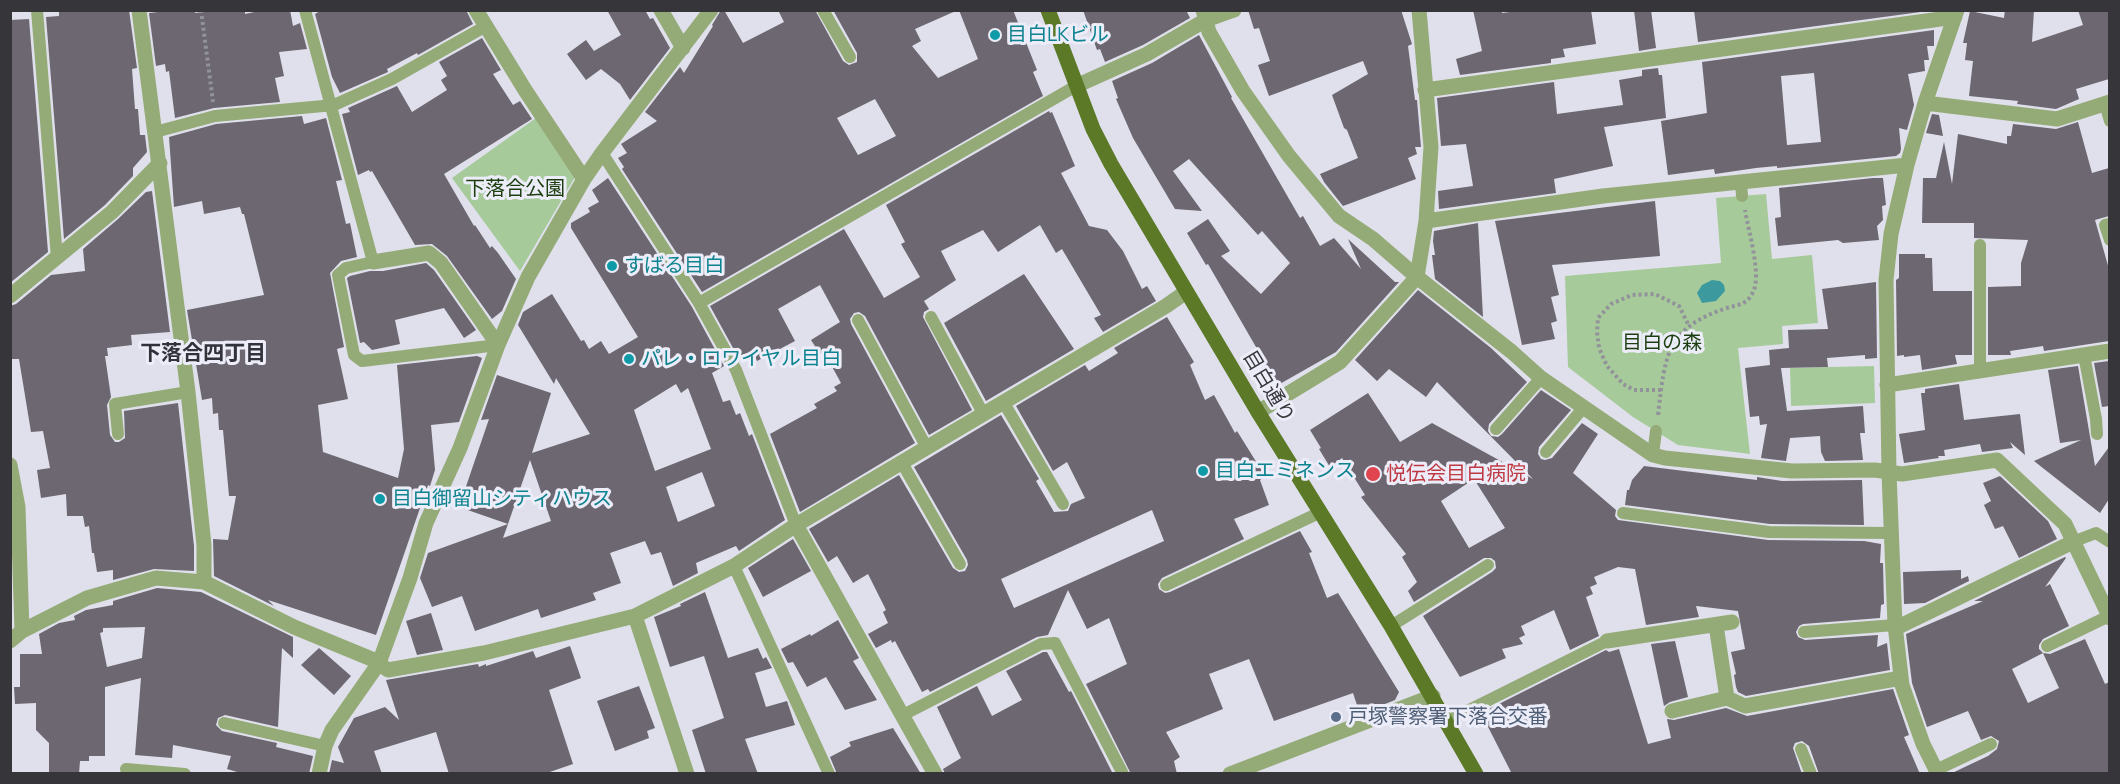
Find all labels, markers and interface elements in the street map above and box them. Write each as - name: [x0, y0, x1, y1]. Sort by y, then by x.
- place label: 目白LKビル: [1007, 23, 1109, 47]
- marker: 目白LKビル: [988, 28, 1002, 42]
- park label: 下落合公園: [465, 177, 565, 201]
- place label: すばる目白: [624, 254, 724, 278]
- marker: すばる目白: [605, 259, 619, 273]
- park label: 目白の森: [1622, 331, 1702, 355]
- district label: 下落合四丁目: [140, 341, 266, 367]
- place label: パレ・ロワイヤル目白: [641, 347, 841, 371]
- street label: 目白通り: [1237, 347, 1299, 427]
- marker: パレ・ロワイヤル目白: [622, 352, 636, 366]
- place label: 目白エミネンス: [1215, 459, 1355, 483]
- place label: 悦伝会目白病院: [1386, 462, 1526, 486]
- marker: 目白エミネンス: [1196, 464, 1210, 478]
- marker: 悦伝会目白病院: [1364, 465, 1382, 483]
- place label: 目白御留山シティハウス: [392, 487, 612, 511]
- marker: 目白御留山シティハウス: [373, 492, 387, 506]
- place label: 戸塚警察署下落合交番: [1348, 705, 1548, 729]
- marker: 戸塚警察署下落合交番: [1329, 710, 1343, 724]

